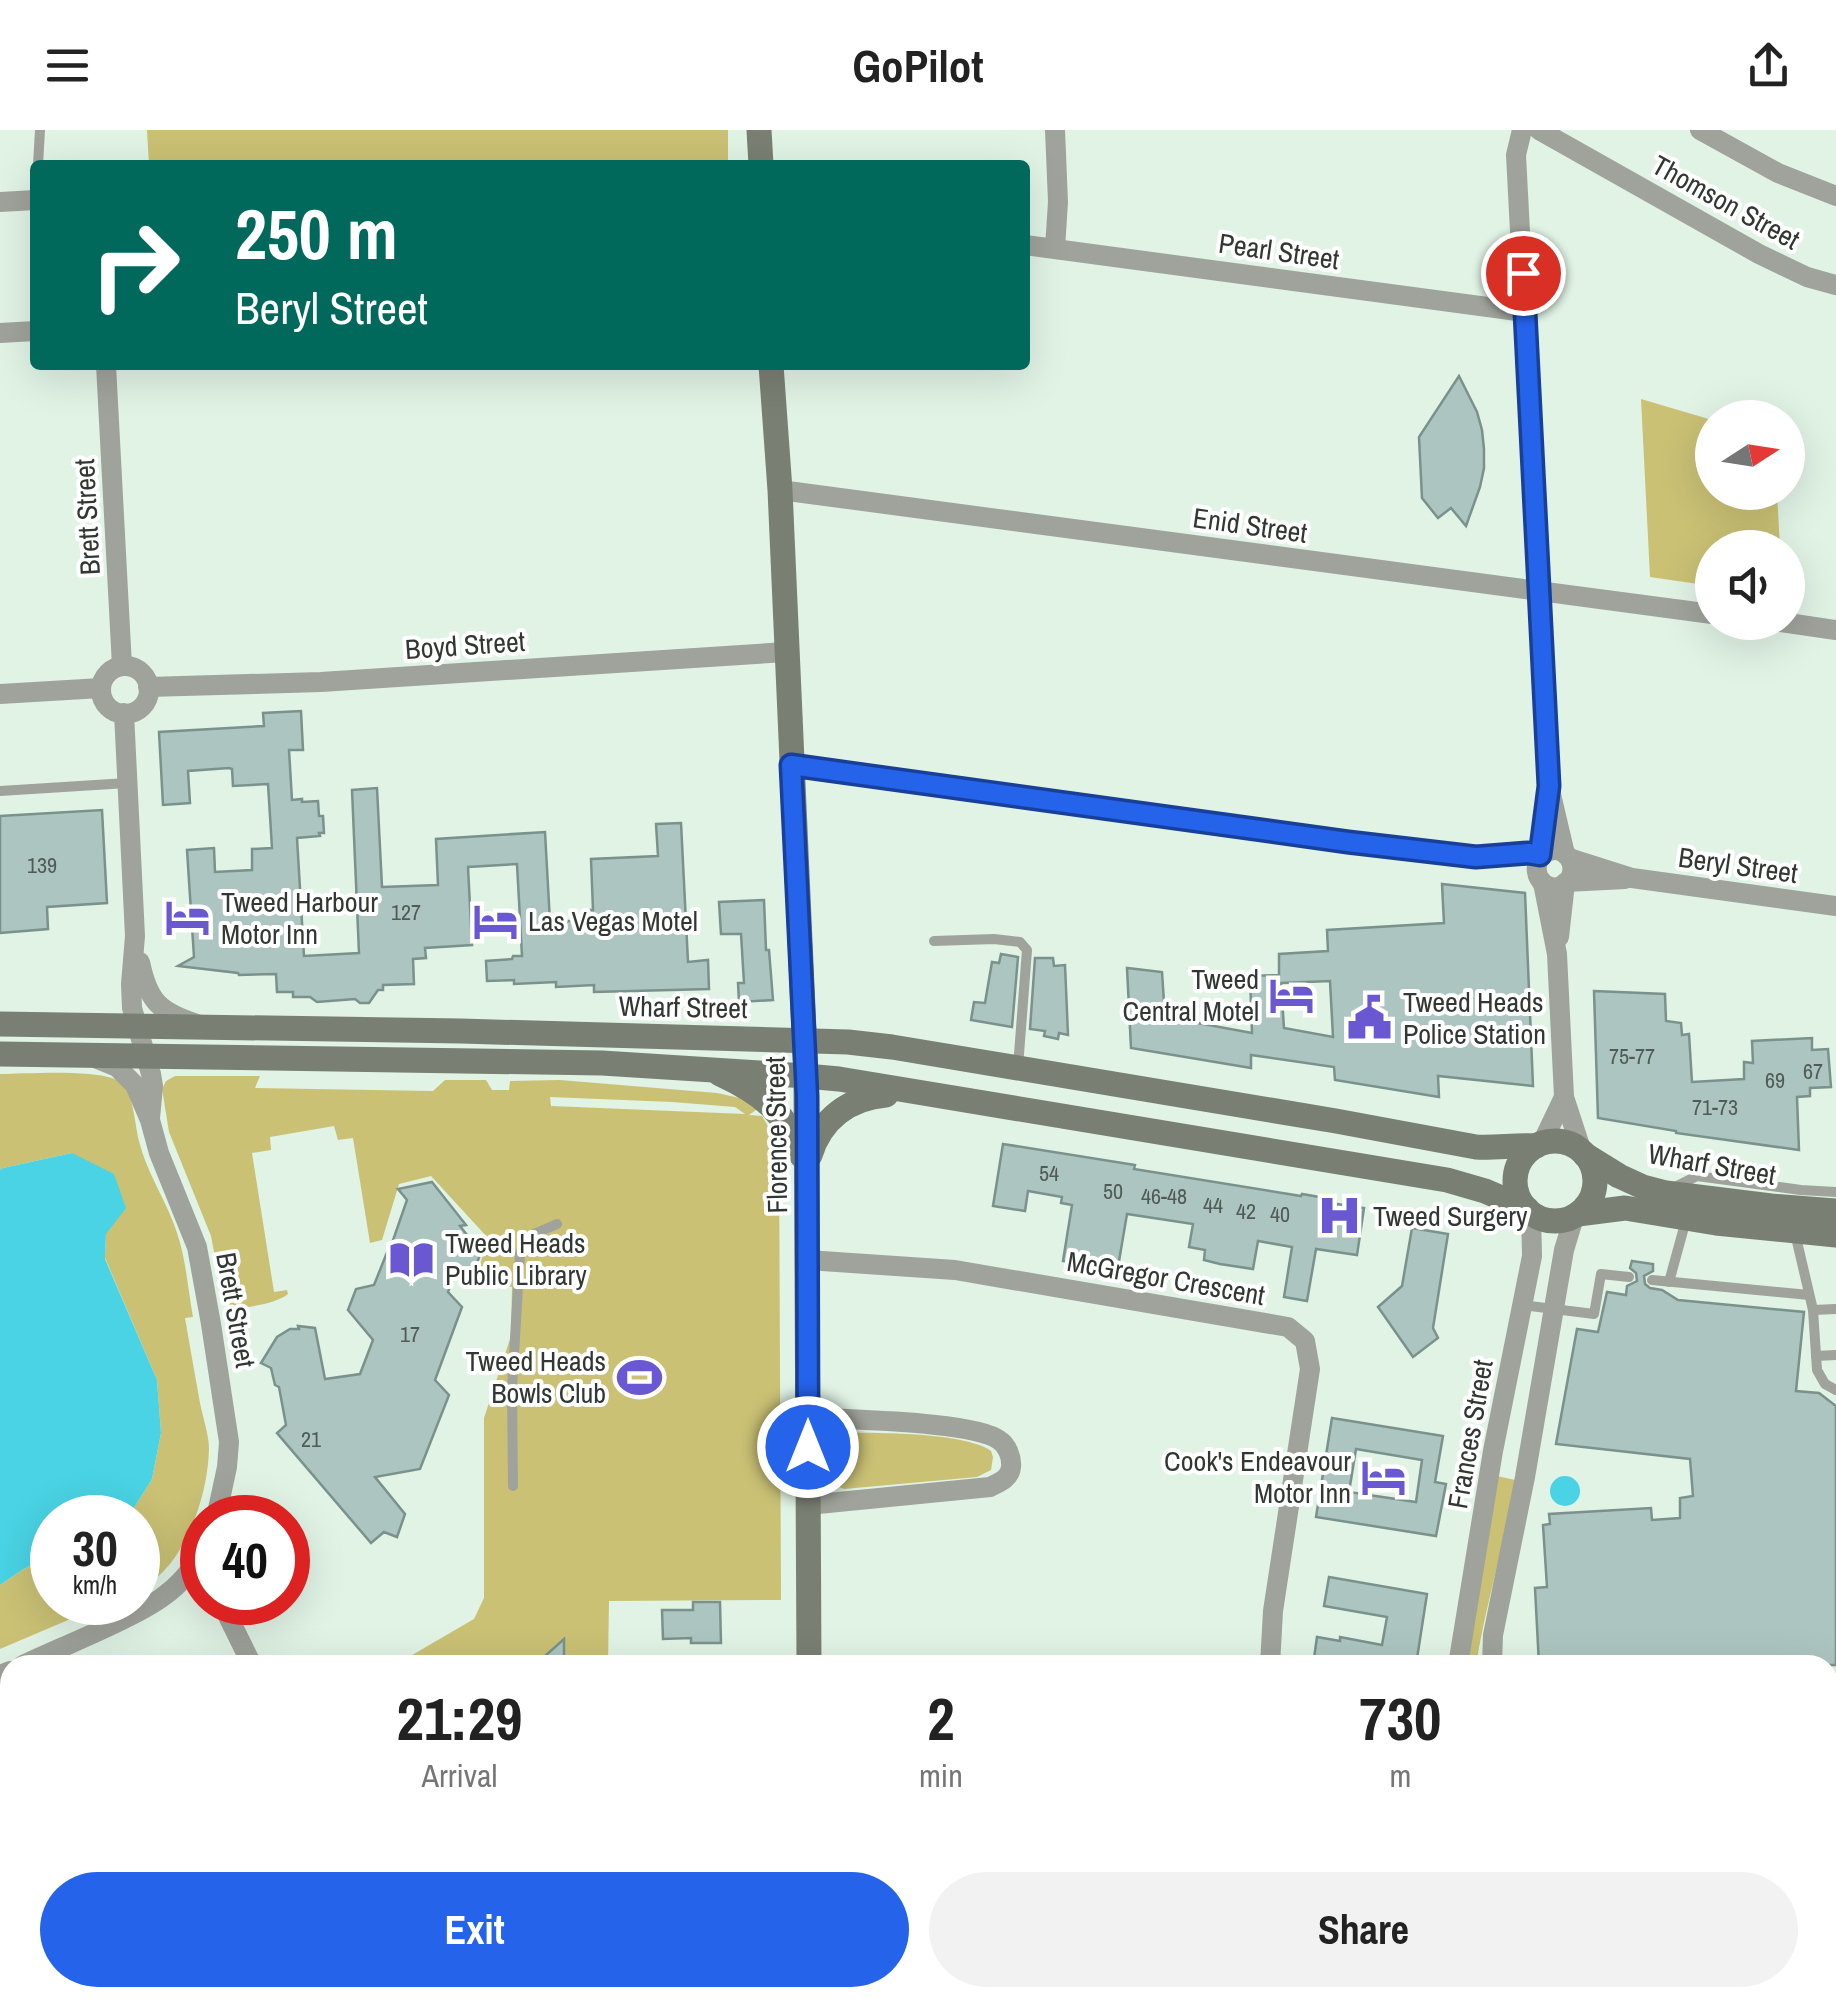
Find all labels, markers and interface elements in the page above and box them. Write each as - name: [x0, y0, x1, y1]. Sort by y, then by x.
- text: GoPilot: [852, 35, 984, 96]
- icon: menu: [40, 38, 95, 93]
- icon: share: [1741, 38, 1796, 93]
- street label: Thomson Street: [1645, 146, 1807, 258]
- text: 250 m: [235, 187, 398, 281]
- icon: right: [70, 200, 200, 330]
- street label: Pearl Street: [1216, 224, 1342, 278]
- pin: [1481, 231, 1566, 316]
- icon: arrive: [1496, 246, 1551, 301]
- text: Beryl Street: [235, 277, 428, 338]
- north arrow: [1695, 400, 1805, 510]
- map controls: [1695, 400, 1805, 640]
- street label: Brett Street: [65, 458, 109, 576]
- street label: Enid Street: [1190, 498, 1310, 552]
- button: sound: [1695, 530, 1805, 640]
- street label: Boyd Street: [404, 622, 526, 668]
- street label: Beryl Street: [1676, 838, 1800, 892]
- house number: 139: [27, 850, 57, 880]
- place label: Tweed Harbour Motor Inn: [221, 883, 378, 953]
- hotel icon: Tweed Harbour Motor Inn: [164, 894, 212, 942]
- house number: 127: [391, 897, 421, 927]
- hotel icon: Las Vegas Motel: [471, 897, 519, 945]
- place label: Las Vegas Motel: [528, 902, 698, 940]
- place label: Tweed Central Motel: [1122, 960, 1259, 1030]
- hotel icon: Tweed Central Motel: [1268, 971, 1316, 1019]
- place label: Tweed Heads Police Station: [1403, 983, 1546, 1053]
- street label: Wharf Street: [618, 987, 748, 1027]
- public building icon: Tweed Heads Police Station: [1346, 994, 1394, 1042]
- house number: 75-77: [1609, 1041, 1655, 1071]
- street label: Florence Street: [756, 1056, 796, 1214]
- house number: 67: [1803, 1056, 1823, 1086]
- house number: 69: [1765, 1065, 1785, 1095]
- house number: 71-73: [1692, 1092, 1738, 1122]
- street label: Wharf Street: [1645, 1134, 1779, 1194]
- house number: 54: [1039, 1158, 1059, 1188]
- house number: 50: [1103, 1176, 1123, 1206]
- house number: 46-48: [1141, 1181, 1187, 1211]
- house number: 44: [1203, 1190, 1223, 1220]
- hospital icon: Tweed Surgery: [1316, 1192, 1364, 1240]
- house number: 42: [1236, 1196, 1256, 1226]
- place label: Tweed Surgery: [1373, 1197, 1528, 1235]
- house number: 40: [1270, 1199, 1290, 1229]
- place label: Tweed Heads Public Library: [445, 1224, 587, 1294]
- library icon: Tweed Heads Public Library: [388, 1235, 436, 1283]
- street label: McGregor Crescent: [1064, 1242, 1268, 1314]
- street label: Brett Street: [207, 1250, 265, 1370]
- house number: 17: [400, 1319, 420, 1349]
- place label: Tweed Heads Bowls Club: [466, 1342, 606, 1412]
- sports icon: Tweed Heads Bowls Club: [615, 1353, 663, 1401]
- street label: Frances Street: [1438, 1357, 1502, 1511]
- position arrow: [756, 1395, 860, 1499]
- house number: 21: [301, 1424, 321, 1454]
- place label: Cook's Endeavour Motor Inn: [1164, 1442, 1351, 1512]
- hotel icon: Cook's Endeavour Motor Inn: [1360, 1453, 1408, 1501]
- speed limit sign: 40: [180, 1495, 310, 1625]
- text: 30: [72, 1514, 118, 1582]
- text: km/h: [73, 1568, 117, 1602]
- text: 21:29: [397, 1678, 522, 1759]
- text: 2: [927, 1678, 955, 1759]
- text: 730: [1359, 1678, 1441, 1759]
- text: Arrival: [422, 1754, 497, 1797]
- text: min: [919, 1754, 963, 1797]
- text: m: [1389, 1754, 1411, 1797]
- button: Exit: [40, 1872, 909, 1987]
- button: Share: [929, 1872, 1798, 1987]

